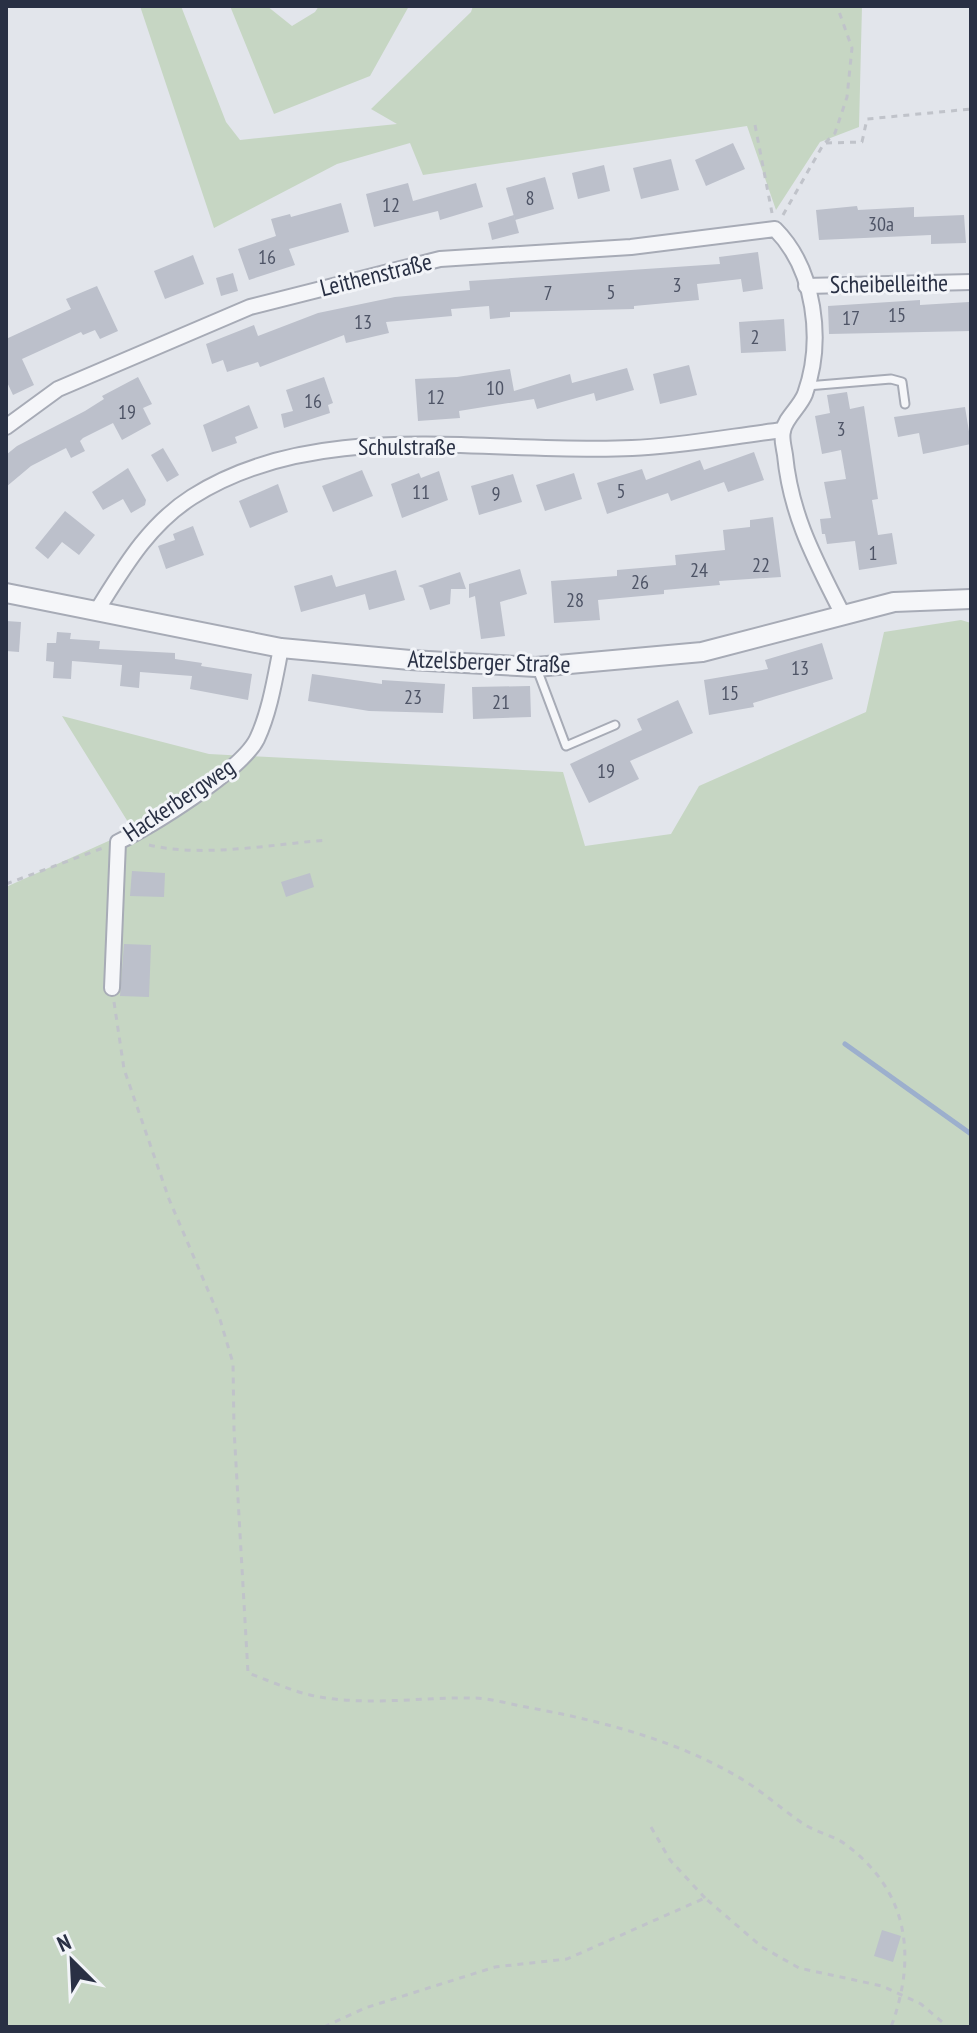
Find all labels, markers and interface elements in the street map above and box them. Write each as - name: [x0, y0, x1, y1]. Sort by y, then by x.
- house number: 8: [526, 185, 535, 211]
- house number: 12: [382, 192, 400, 218]
- house number: 30a: [868, 211, 894, 237]
- house number: 16: [258, 244, 276, 270]
- street label: Leithenstraße: [317, 246, 435, 303]
- street label: Scheibelleithe: [830, 267, 948, 300]
- house number: 3: [673, 272, 682, 298]
- house number: 5: [607, 279, 616, 305]
- house number: 7: [544, 280, 553, 306]
- house number: 15: [888, 302, 906, 328]
- house number: 17: [842, 305, 860, 331]
- house number: 13: [354, 309, 372, 335]
- house number: 2: [751, 324, 760, 350]
- house number: 10: [486, 375, 504, 401]
- house number: 12: [427, 384, 445, 410]
- house number: 16: [304, 388, 322, 414]
- house number: 19: [118, 399, 136, 425]
- house number: 3: [837, 416, 846, 442]
- street label: Schulstraße: [358, 431, 456, 462]
- house number: 5: [617, 478, 626, 504]
- house number: 11: [412, 479, 430, 505]
- house number: 9: [492, 481, 501, 507]
- house number: 1: [869, 540, 878, 566]
- house number: 22: [752, 552, 770, 578]
- house number: 24: [690, 557, 708, 583]
- house number: 26: [631, 569, 649, 595]
- house number: 28: [566, 587, 584, 613]
- street label: Atzelsberger Straße: [407, 643, 571, 680]
- house number: 13: [791, 655, 809, 681]
- house number: 15: [721, 680, 739, 706]
- house number: 23: [404, 684, 422, 710]
- house number: 21: [492, 689, 510, 715]
- street label: Hackerbergweg: [117, 751, 240, 848]
- house number: 19: [597, 758, 615, 784]
- north arrow: [32, 1921, 112, 2001]
- text: N: [53, 1928, 75, 1958]

